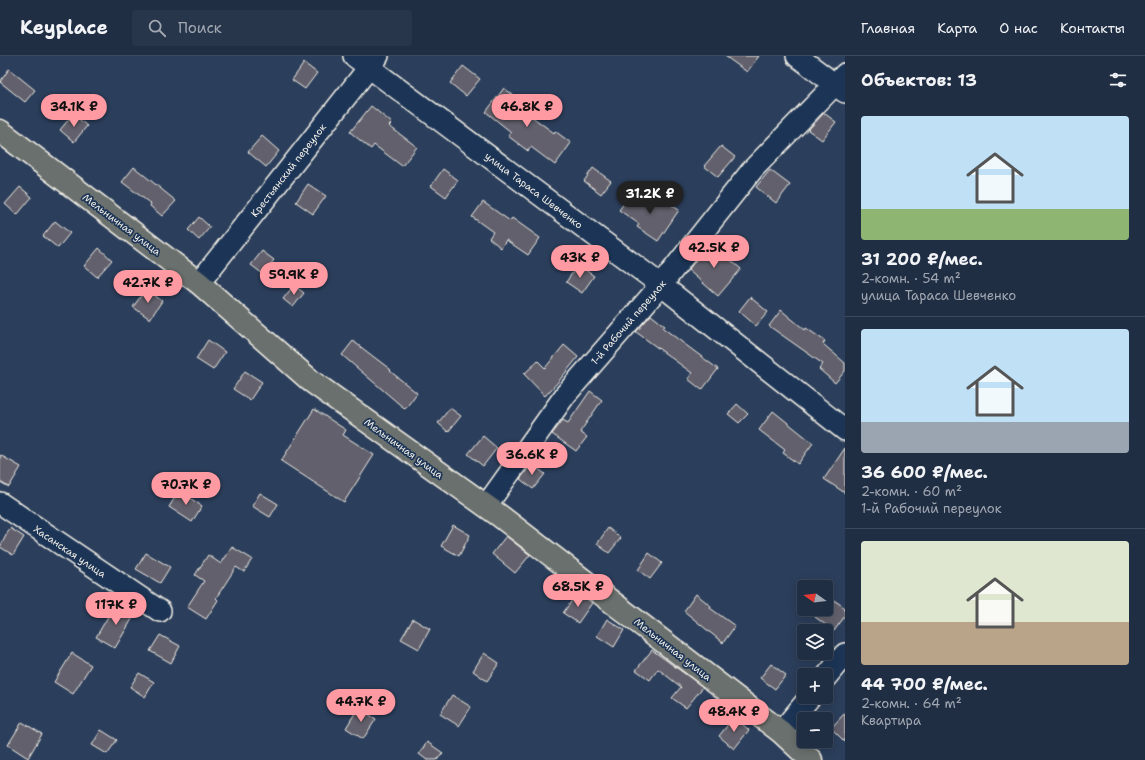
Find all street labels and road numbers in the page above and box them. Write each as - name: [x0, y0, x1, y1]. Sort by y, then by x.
- street label: Крестьянский переулок: [248, 120, 329, 220]
- street label: улица Тараса Шевченко: [482, 149, 585, 232]
- street label: Мельничная улица: [80, 191, 164, 258]
- street label: 1-й Рабочий переулок: [588, 277, 669, 367]
- street label: Мельничная улица: [362, 415, 446, 482]
- street label: Хасанская улица: [31, 522, 109, 581]
- street label: Мельничная улица: [631, 615, 715, 684]

